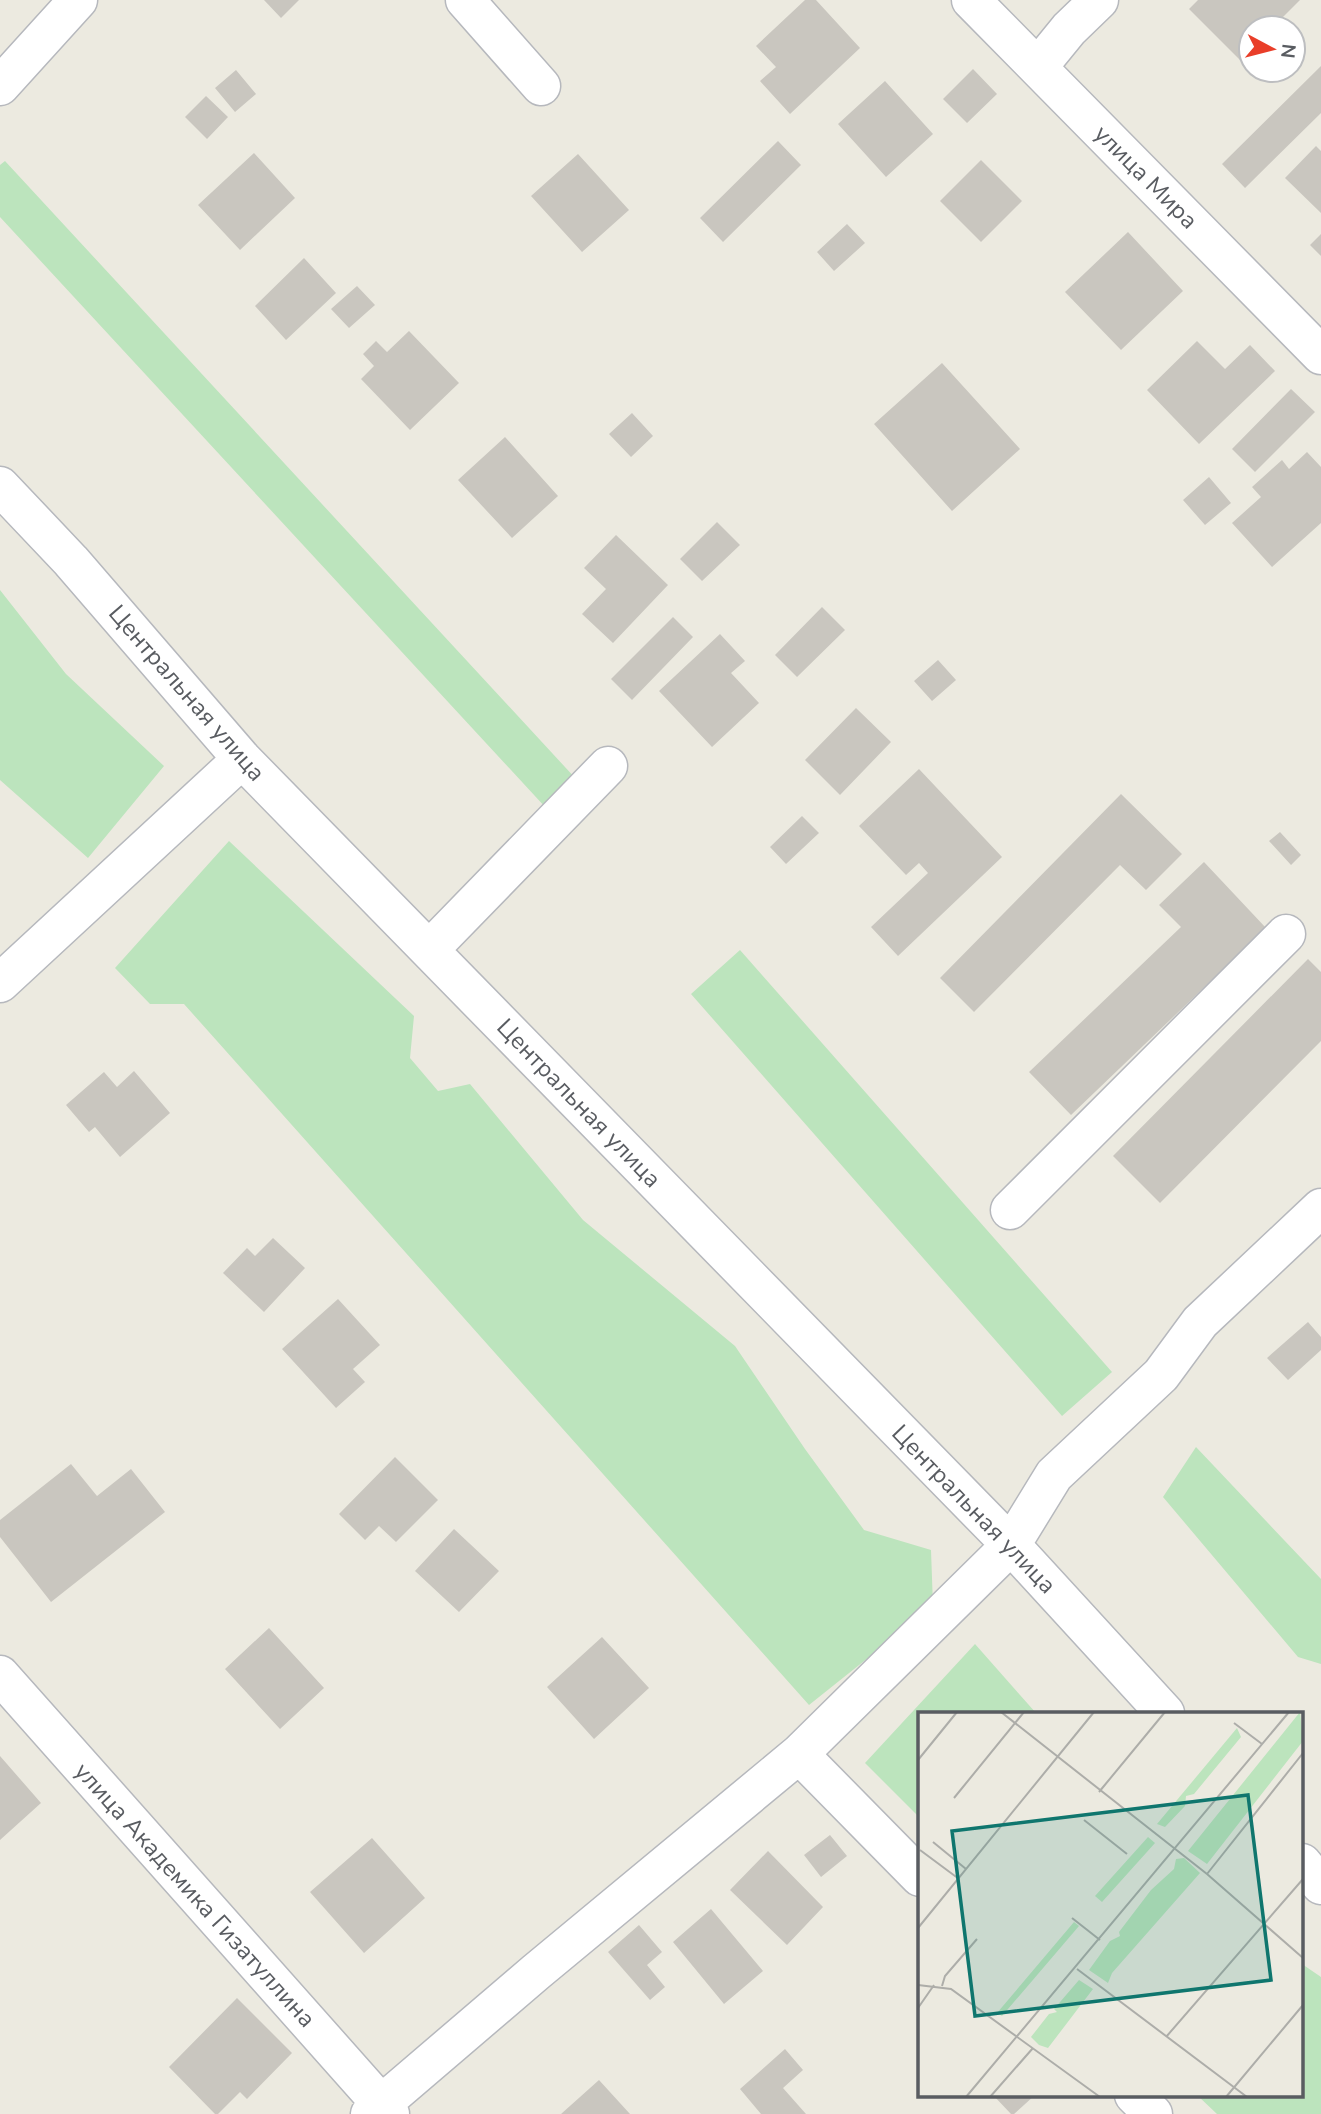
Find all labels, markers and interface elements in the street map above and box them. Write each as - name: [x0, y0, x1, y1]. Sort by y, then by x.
- north arrow: [1237, 14, 1307, 84]
- text: N: [1274, 42, 1302, 60]
- street label: улица Мира: [1087, 118, 1205, 236]
- street label: Центральная улица: [102, 598, 272, 788]
- street label: Центральная улица: [490, 1011, 668, 1195]
- street label: Центральная улица: [885, 1417, 1063, 1601]
- inset map: [918, 1712, 1304, 2096]
- street label: улица Академика Гизатуллина: [67, 1756, 323, 2034]

